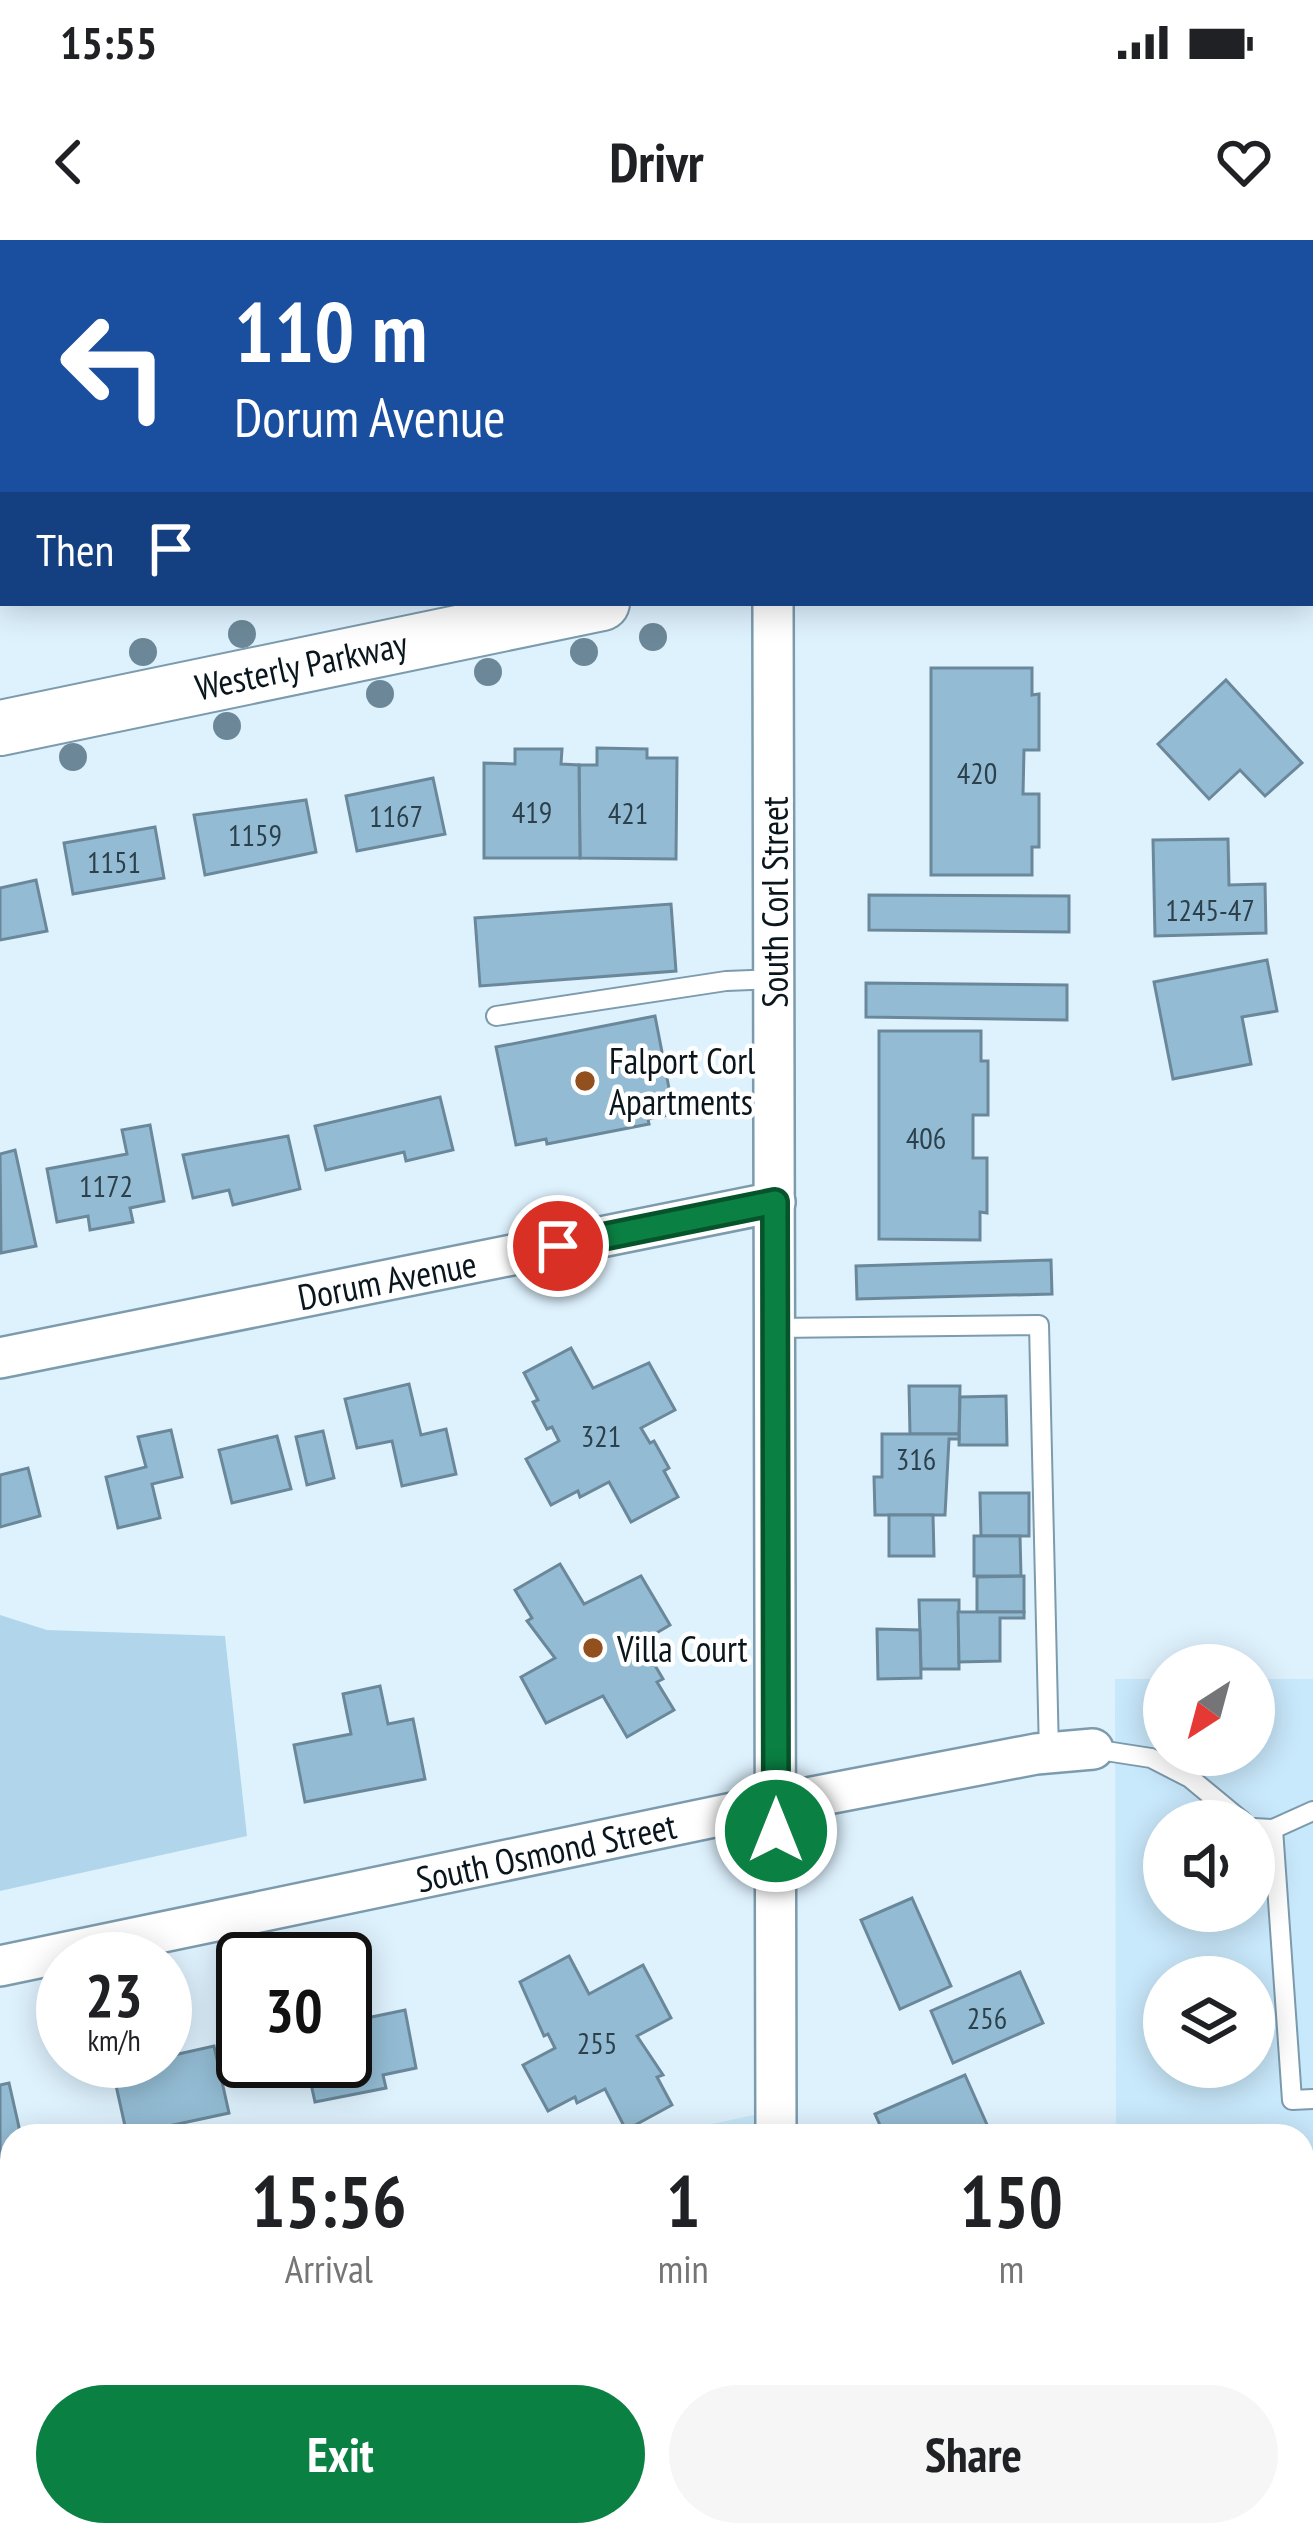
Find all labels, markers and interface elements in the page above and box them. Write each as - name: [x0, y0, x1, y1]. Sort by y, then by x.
- text: 15:55: [60, 13, 157, 71]
- text: Drivr: [609, 127, 704, 197]
- icon: back: [36, 129, 102, 195]
- icon: heart: [1211, 129, 1277, 195]
- text: 110 m: [234, 276, 427, 385]
- icon: left: [36, 288, 192, 444]
- text: Dorum Avenue: [234, 382, 506, 452]
- icon: arrive: [138, 516, 204, 582]
- text: Then: [36, 520, 114, 578]
- street label: Westerly Parkway: [191, 620, 412, 710]
- house number: 420: [957, 753, 997, 792]
- house number: 419: [512, 792, 552, 831]
- house number: 421: [608, 793, 648, 832]
- house number: 1167: [369, 796, 423, 835]
- street label: South Corl Street: [751, 796, 798, 1008]
- house number: 1159: [228, 815, 282, 854]
- house number: 1151: [87, 842, 141, 881]
- house number: 1245-47: [1165, 890, 1255, 929]
- place label: Falport Corl Apartments: [609, 1037, 756, 1125]
- marker: Falport Corl Apartments: [572, 1068, 598, 1094]
- house number: 406: [906, 1118, 946, 1157]
- house number: 1172: [79, 1166, 133, 1205]
- pin: [507, 1195, 609, 1297]
- icon: arrive: [525, 1213, 591, 1279]
- street label: Dorum Avenue: [294, 1240, 480, 1320]
- house number: 321: [581, 1416, 621, 1455]
- house number: 316: [896, 1439, 936, 1478]
- place label: Villa Court: [616, 1625, 748, 1672]
- marker: Villa Court: [580, 1635, 606, 1661]
- north arrow: [1143, 1644, 1275, 1776]
- map controls: [1143, 1644, 1275, 2088]
- position arrow: [713, 1768, 839, 1894]
- button: sound: [1143, 1800, 1275, 1932]
- street label: South Osmond Street: [412, 1802, 680, 1902]
- speed limit sign: 30: [216, 1932, 372, 2088]
- text: 23: [85, 1956, 143, 2034]
- button: layers: [1143, 1956, 1275, 2088]
- house number: 256: [967, 1998, 1007, 2037]
- text: km/h: [87, 2020, 141, 2059]
- house number: 255: [577, 2023, 617, 2062]
- text: 15:56: [251, 2154, 407, 2247]
- text: 1: [666, 2154, 700, 2247]
- text: 150: [960, 2154, 1063, 2247]
- text: Arrival: [285, 2243, 373, 2294]
- text: min: [658, 2243, 709, 2294]
- text: m: [999, 2243, 1024, 2294]
- button: Exit: [36, 2385, 645, 2523]
- button: Share: [669, 2385, 1278, 2523]

